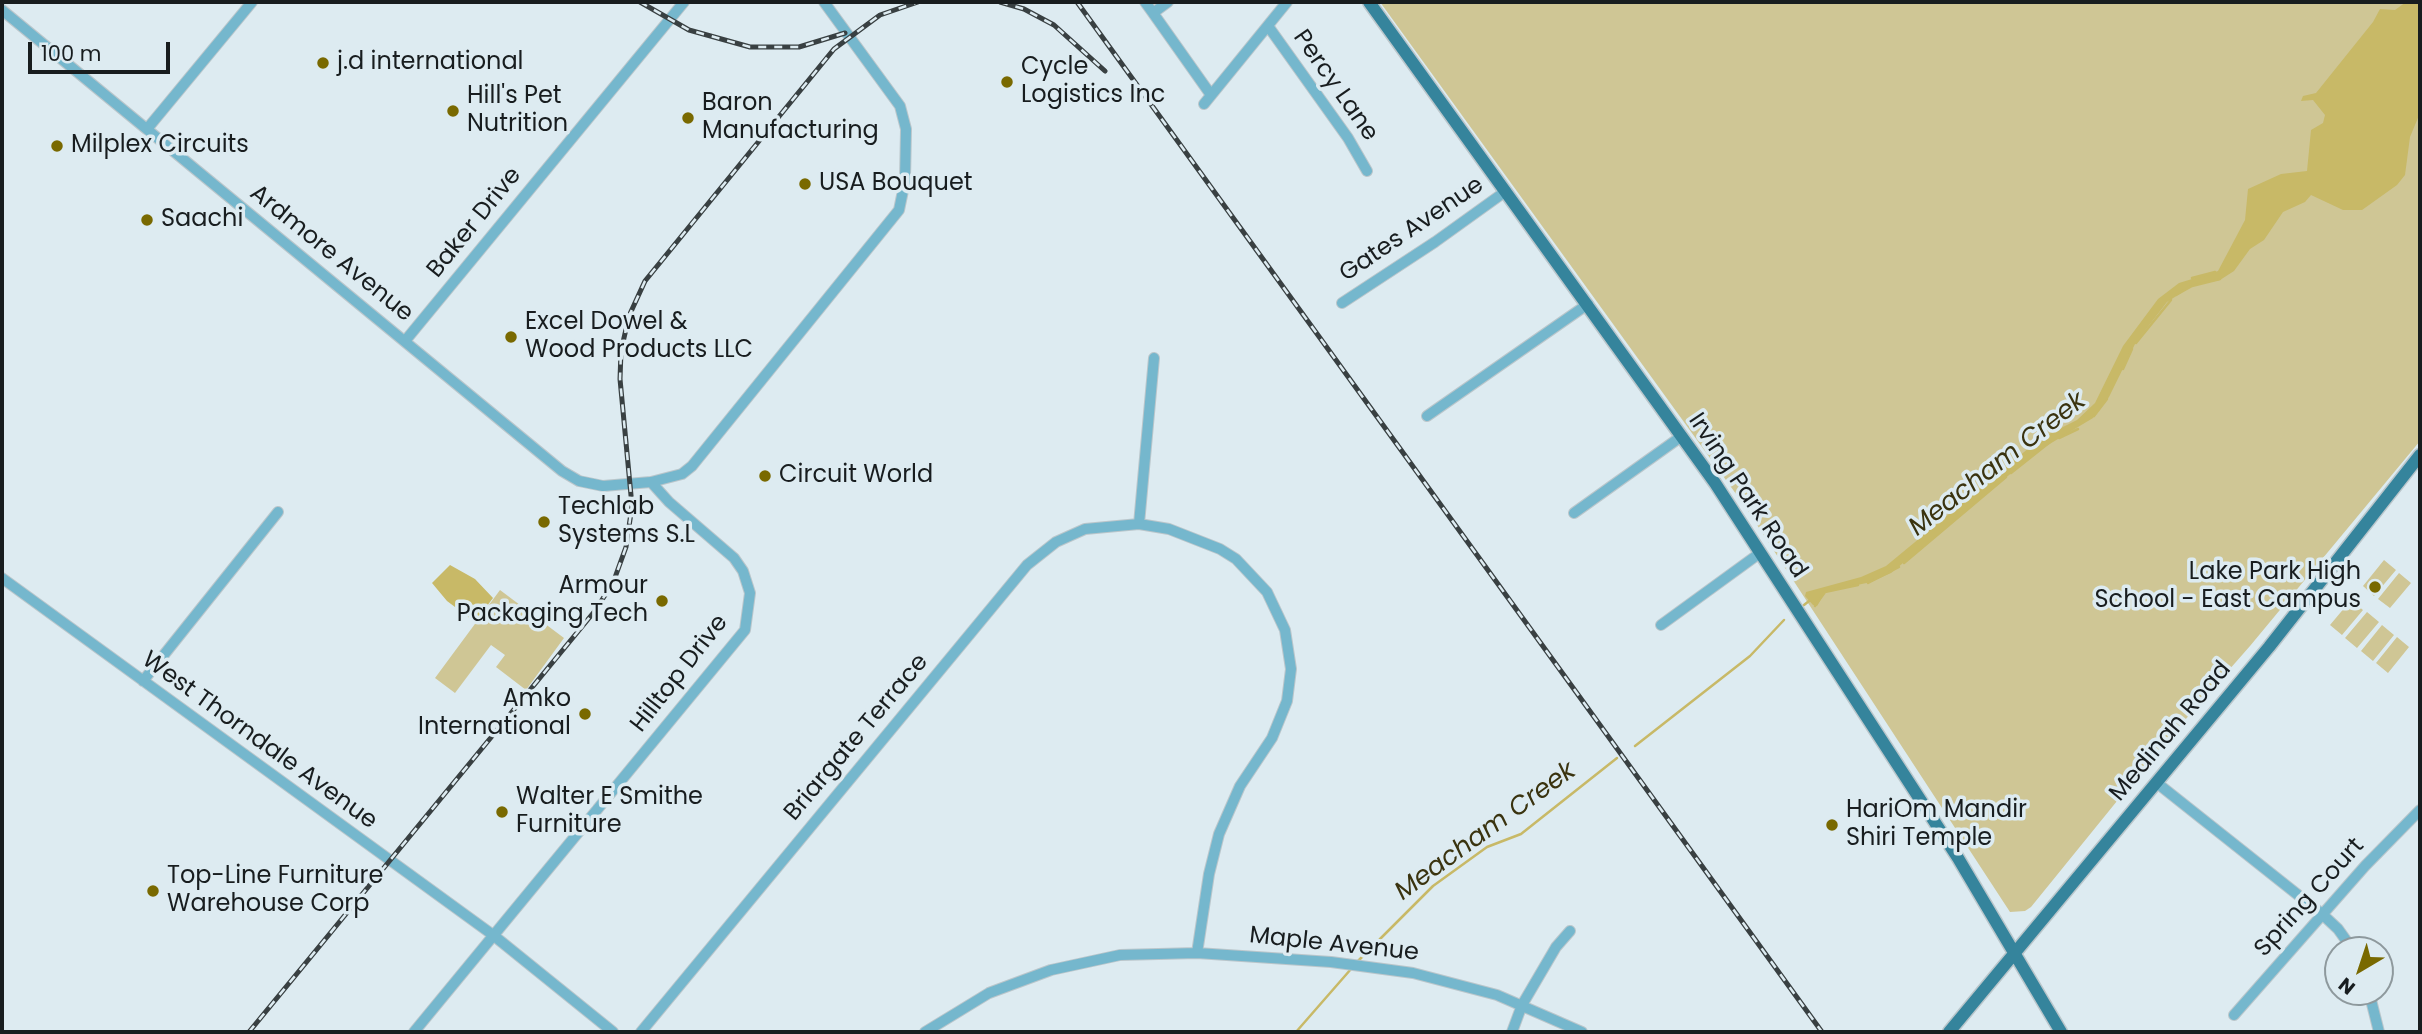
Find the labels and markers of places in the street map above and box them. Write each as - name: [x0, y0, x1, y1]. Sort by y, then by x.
- place label: j.d international: [337, 49, 524, 77]
- place label: Cycle Logistics Inc: [1021, 54, 1165, 110]
- marker: j.d international: [315, 55, 331, 71]
- marker: Cycle Logistics Inc: [999, 74, 1015, 90]
- place label: Hill's Pet Nutrition: [467, 83, 568, 139]
- place label: Baron Manufacturing: [702, 90, 879, 146]
- marker: Hill's Pet Nutrition: [445, 103, 461, 119]
- marker: Baron Manufacturing: [680, 110, 696, 126]
- place label: Milplex Circuits: [71, 132, 249, 160]
- marker: Milplex Circuits: [49, 138, 65, 154]
- place label: USA Bouquet: [819, 170, 973, 198]
- marker: USA Bouquet: [797, 176, 813, 192]
- place label: Saachi: [161, 206, 243, 234]
- marker: Saachi: [139, 212, 155, 228]
- place label: Excel Dowel & Wood Products LLC: [525, 309, 753, 365]
- marker: Excel Dowel & Wood Products LLC: [503, 329, 519, 345]
- place label: Circuit World: [779, 462, 933, 490]
- marker: Circuit World: [757, 468, 773, 484]
- place label: Techlab Systems S.L: [558, 494, 695, 550]
- marker: Techlab Systems S.L: [536, 514, 552, 530]
- place label: Lake Park High School - East Campus: [2095, 559, 2361, 615]
- place label: Armour Packaging Tech: [457, 573, 648, 629]
- marker: Lake Park High School - East Campus: [2367, 579, 2383, 595]
- marker: Armour Packaging Tech: [654, 593, 670, 609]
- place label: Amko International: [418, 686, 571, 742]
- marker: Amko International: [577, 706, 593, 722]
- place label: Walter E Smithe Furniture: [516, 784, 703, 840]
- place label: HariOm Mandir Shiri Temple: [1846, 797, 2027, 853]
- marker: Walter E Smithe Furniture: [494, 804, 510, 820]
- marker: HariOm Mandir Shiri Temple: [1824, 817, 1840, 833]
- place label: Top-Line Furniture Warehouse Corp: [167, 863, 383, 919]
- marker: Top-Line Furniture Warehouse Corp: [145, 883, 161, 899]

